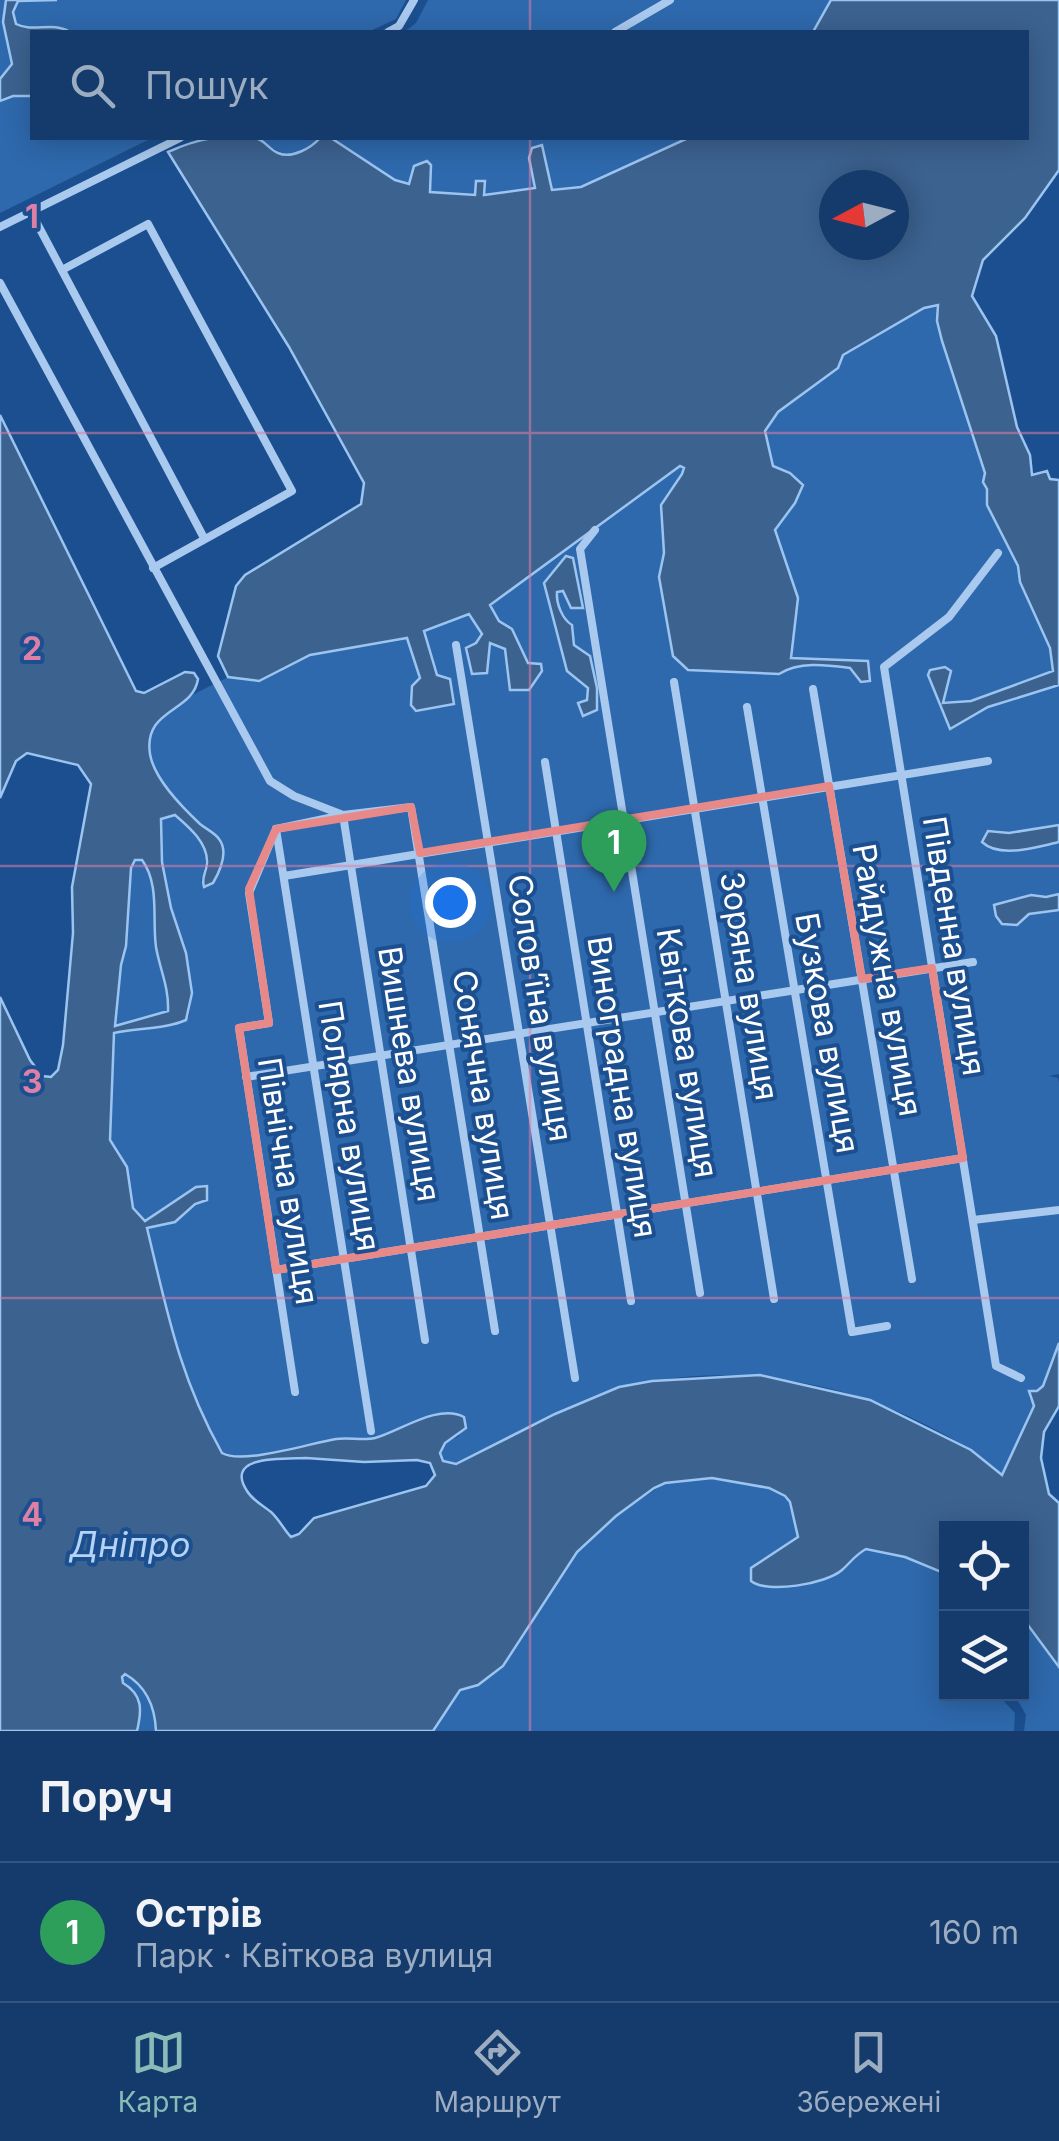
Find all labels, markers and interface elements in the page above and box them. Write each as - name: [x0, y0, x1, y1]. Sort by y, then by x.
- search box: [30, 30, 1029, 140]
- icon: search: [65, 58, 120, 113]
- text: Пошук: [145, 62, 269, 108]
- north arrow: [819, 170, 909, 260]
- text: 1: [25, 197, 39, 236]
- text: 2: [22, 629, 42, 668]
- pin: 1: [582, 810, 646, 892]
- street label: Південна вулиця: [915, 814, 994, 1078]
- street label: Райдужна вулиця: [844, 841, 931, 1119]
- street label: Зоряна вулиця: [712, 869, 787, 1103]
- street label: Соловʼїна вулиця: [500, 871, 581, 1144]
- your location: [425, 877, 476, 928]
- street label: Бузкова вулиця: [787, 910, 868, 1156]
- street label: Квіткова вулиця: [648, 925, 726, 1181]
- street label: Виноградна вулиця: [579, 933, 666, 1241]
- street label: Вишнева вулиця: [370, 944, 449, 1204]
- street label: Сонячна вулиця: [444, 967, 522, 1223]
- street label: Полярна вулиця: [310, 998, 389, 1254]
- street label: Північна вулиця: [250, 1055, 327, 1307]
- text: 3: [22, 1062, 42, 1101]
- text: 4: [21, 1495, 43, 1534]
- map controls: [939, 1521, 1029, 1701]
- button: locate: [939, 1521, 1029, 1611]
- water label: Дніпро: [69, 1523, 190, 1565]
- button: layers: [939, 1611, 1029, 1701]
- text: Поруч: [40, 1771, 173, 1822]
- text: Острів: [135, 1890, 262, 1936]
- text: 1: [66, 1913, 79, 1952]
- text: 160 m: [929, 1913, 1019, 1952]
- text: Парк · Квіткова вулиця: [135, 1936, 493, 1975]
- tab: Карта: [118, 2025, 198, 2119]
- tab: Маршрут: [434, 2025, 561, 2119]
- tab: Збережені: [796, 2025, 941, 2119]

